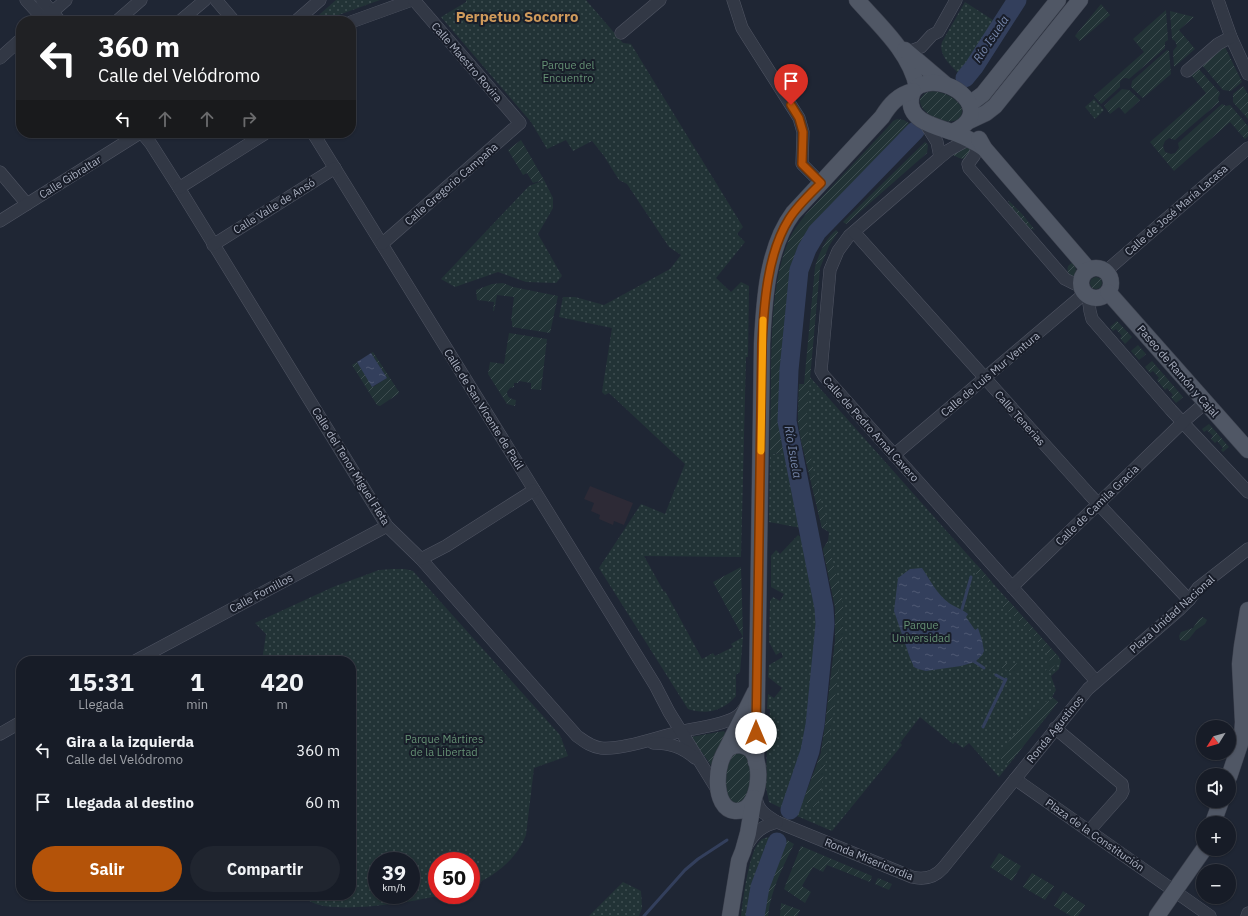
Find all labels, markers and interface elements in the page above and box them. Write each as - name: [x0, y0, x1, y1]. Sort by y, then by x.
- district label: Perpetuo Socorro: [456, 7, 578, 26]
- water label: Río Isuela: [969, 12, 1012, 65]
- street label: Calle Maestro Rovira: [429, 19, 505, 105]
- text: 360 m: [98, 28, 180, 65]
- icon: left: [32, 32, 84, 84]
- park label: Parque del Encuentro: [541, 58, 595, 85]
- text: Calle del Velódromo: [98, 64, 260, 87]
- pin: [774, 64, 808, 105]
- icon: arrive: [780, 70, 802, 92]
- icon: left: [112, 108, 134, 130]
- icon: ahead: [154, 108, 176, 130]
- icon: ahead: [196, 108, 218, 130]
- icon: right: [238, 108, 260, 130]
- street label: Calle Gregorio Campaña: [401, 140, 501, 228]
- street label: Calle Gibraltar: [36, 152, 104, 202]
- street label: Calle de José María Lacasa: [1122, 161, 1231, 259]
- street label: Calle Valle de Ansó: [230, 175, 318, 237]
- street label: Paseo de Ramón y Cajal: [1134, 322, 1222, 420]
- street label: Calle de Luis Mur Ventura: [938, 328, 1042, 420]
- street label: Calle de San Vicente de Paúl: [441, 346, 527, 472]
- street label: Calle de Pedro Arnal Cavero: [820, 373, 922, 485]
- street label: Calle Tenerias: [992, 388, 1048, 448]
- street label: Calle del Tenor Miguel Fleta: [309, 405, 393, 528]
- water label: Río Isuela: [781, 424, 806, 480]
- street label: Calle de Camila Gracia: [1052, 462, 1142, 548]
- street label: Calle Fornillos: [227, 570, 295, 616]
- street label: Plaza Unidad Nacional: [1126, 572, 1218, 656]
- park label: Parque Universidad: [892, 618, 950, 645]
- text: 15:31: [68, 666, 134, 698]
- text: 1: [190, 666, 204, 698]
- text: 420: [260, 666, 304, 698]
- street label: Ronda Agustinos: [1023, 692, 1087, 766]
- text: Llegada: [78, 696, 124, 713]
- text: min: [186, 696, 208, 713]
- text: m: [276, 696, 288, 713]
- position arrow: [735, 712, 777, 754]
- north arrow: [1196, 720, 1236, 760]
- map controls: [1196, 720, 1236, 904]
- text: Gira a la izquierda: [66, 732, 194, 751]
- park label: Parque Mártires de la Libertad: [405, 732, 483, 759]
- icon: left: [32, 739, 54, 761]
- text: 360 m: [296, 741, 340, 760]
- text: Calle del Velódromo: [66, 751, 183, 768]
- button: sound: [1196, 768, 1236, 808]
- icon: arrive: [32, 791, 54, 813]
- text: Llegada al destino: [66, 793, 194, 812]
- text: 60 m: [305, 793, 340, 812]
- street label: Plaza de la Constitución: [1043, 796, 1147, 874]
- button: +: [1196, 816, 1236, 856]
- street label: Ronda Misericordia: [823, 835, 916, 883]
- button: Salir: [32, 846, 182, 892]
- button: Compartir: [190, 846, 340, 892]
- speed limit sign: 50: [428, 852, 480, 904]
- text: 39: [382, 859, 406, 886]
- button: −: [1196, 864, 1236, 904]
- text: km/h: [382, 881, 406, 894]

